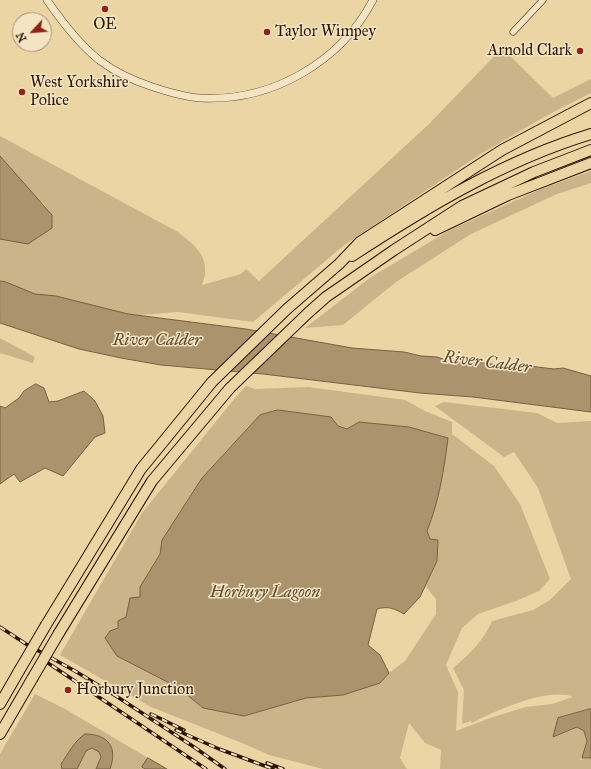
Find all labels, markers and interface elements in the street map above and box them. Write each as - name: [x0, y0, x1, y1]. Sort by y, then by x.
- marker: OE: [100, 4, 110, 14]
- north arrow: [12, 12, 52, 52]
- place label: OE: [93, 15, 117, 35]
- place label: Taylor Wimpey: [275, 22, 376, 42]
- marker: Taylor Wimpey: [262, 27, 272, 37]
- text: N: [14, 30, 30, 44]
- place label: Arnold Clark: [487, 41, 572, 61]
- marker: Arnold Clark: [575, 46, 585, 56]
- place label: West Yorkshire Police: [30, 73, 128, 111]
- marker: West Yorkshire Police: [17, 87, 27, 97]
- water label: River Calder: [113, 331, 201, 351]
- water label: River Calder: [442, 347, 532, 379]
- water label: Horbury Lagoon: [210, 583, 320, 603]
- place label: Horbury Junction: [76, 680, 194, 700]
- marker: Horbury Junction: [63, 685, 73, 695]

